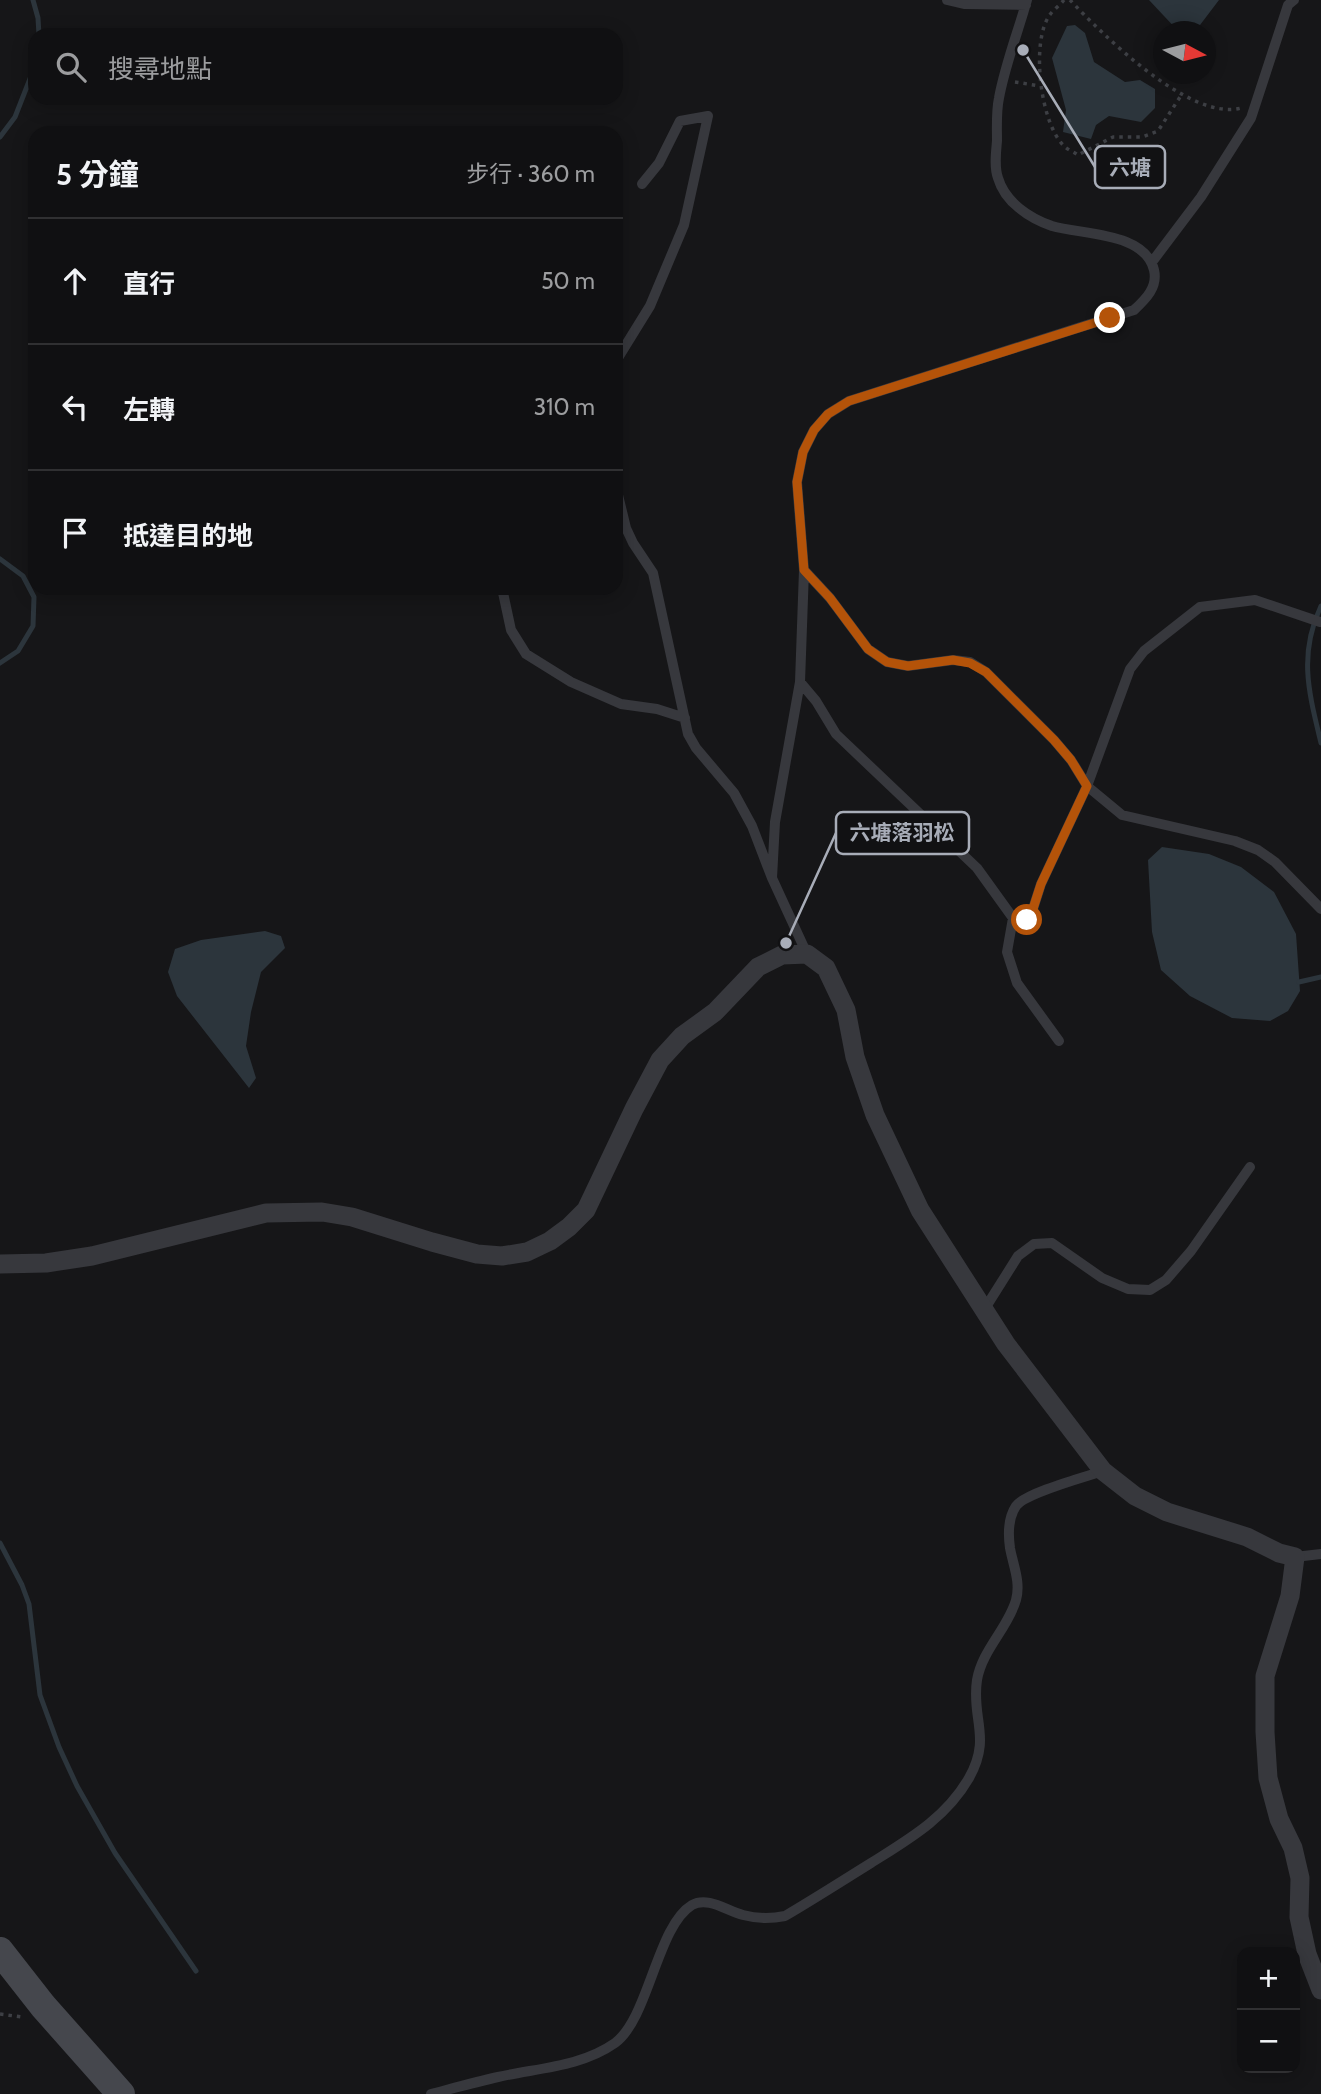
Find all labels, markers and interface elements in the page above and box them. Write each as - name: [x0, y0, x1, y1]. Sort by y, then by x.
- north arrow: [1153, 21, 1216, 84]
- search box: [28, 28, 623, 105]
- icon: search: [52, 48, 90, 86]
- text: 搜尋地點: [108, 53, 212, 85]
- callout: 六塘: [1095, 146, 1165, 188]
- text: 六塘: [1109, 155, 1151, 180]
- text: 5 分鐘: [56, 156, 139, 193]
- text: 步行 · 360 m: [466, 160, 595, 188]
- icon: ahead: [56, 262, 94, 300]
- text: 50 m: [541, 267, 595, 295]
- text: 直行: [123, 268, 175, 300]
- route end: [1094, 302, 1125, 333]
- icon: left: [56, 388, 94, 426]
- text: 310 m: [534, 393, 595, 421]
- text: 左轉: [123, 394, 175, 426]
- icon: arrive: [56, 514, 94, 552]
- text: 抵達目的地: [123, 520, 253, 552]
- callout: 六塘落羽松: [836, 812, 969, 854]
- text: 六塘落羽松: [850, 820, 955, 845]
- route start: [1011, 904, 1042, 935]
- map controls: [1237, 1947, 1300, 2073]
- button: +: [1237, 1947, 1300, 2010]
- button: −: [1237, 2010, 1300, 2073]

